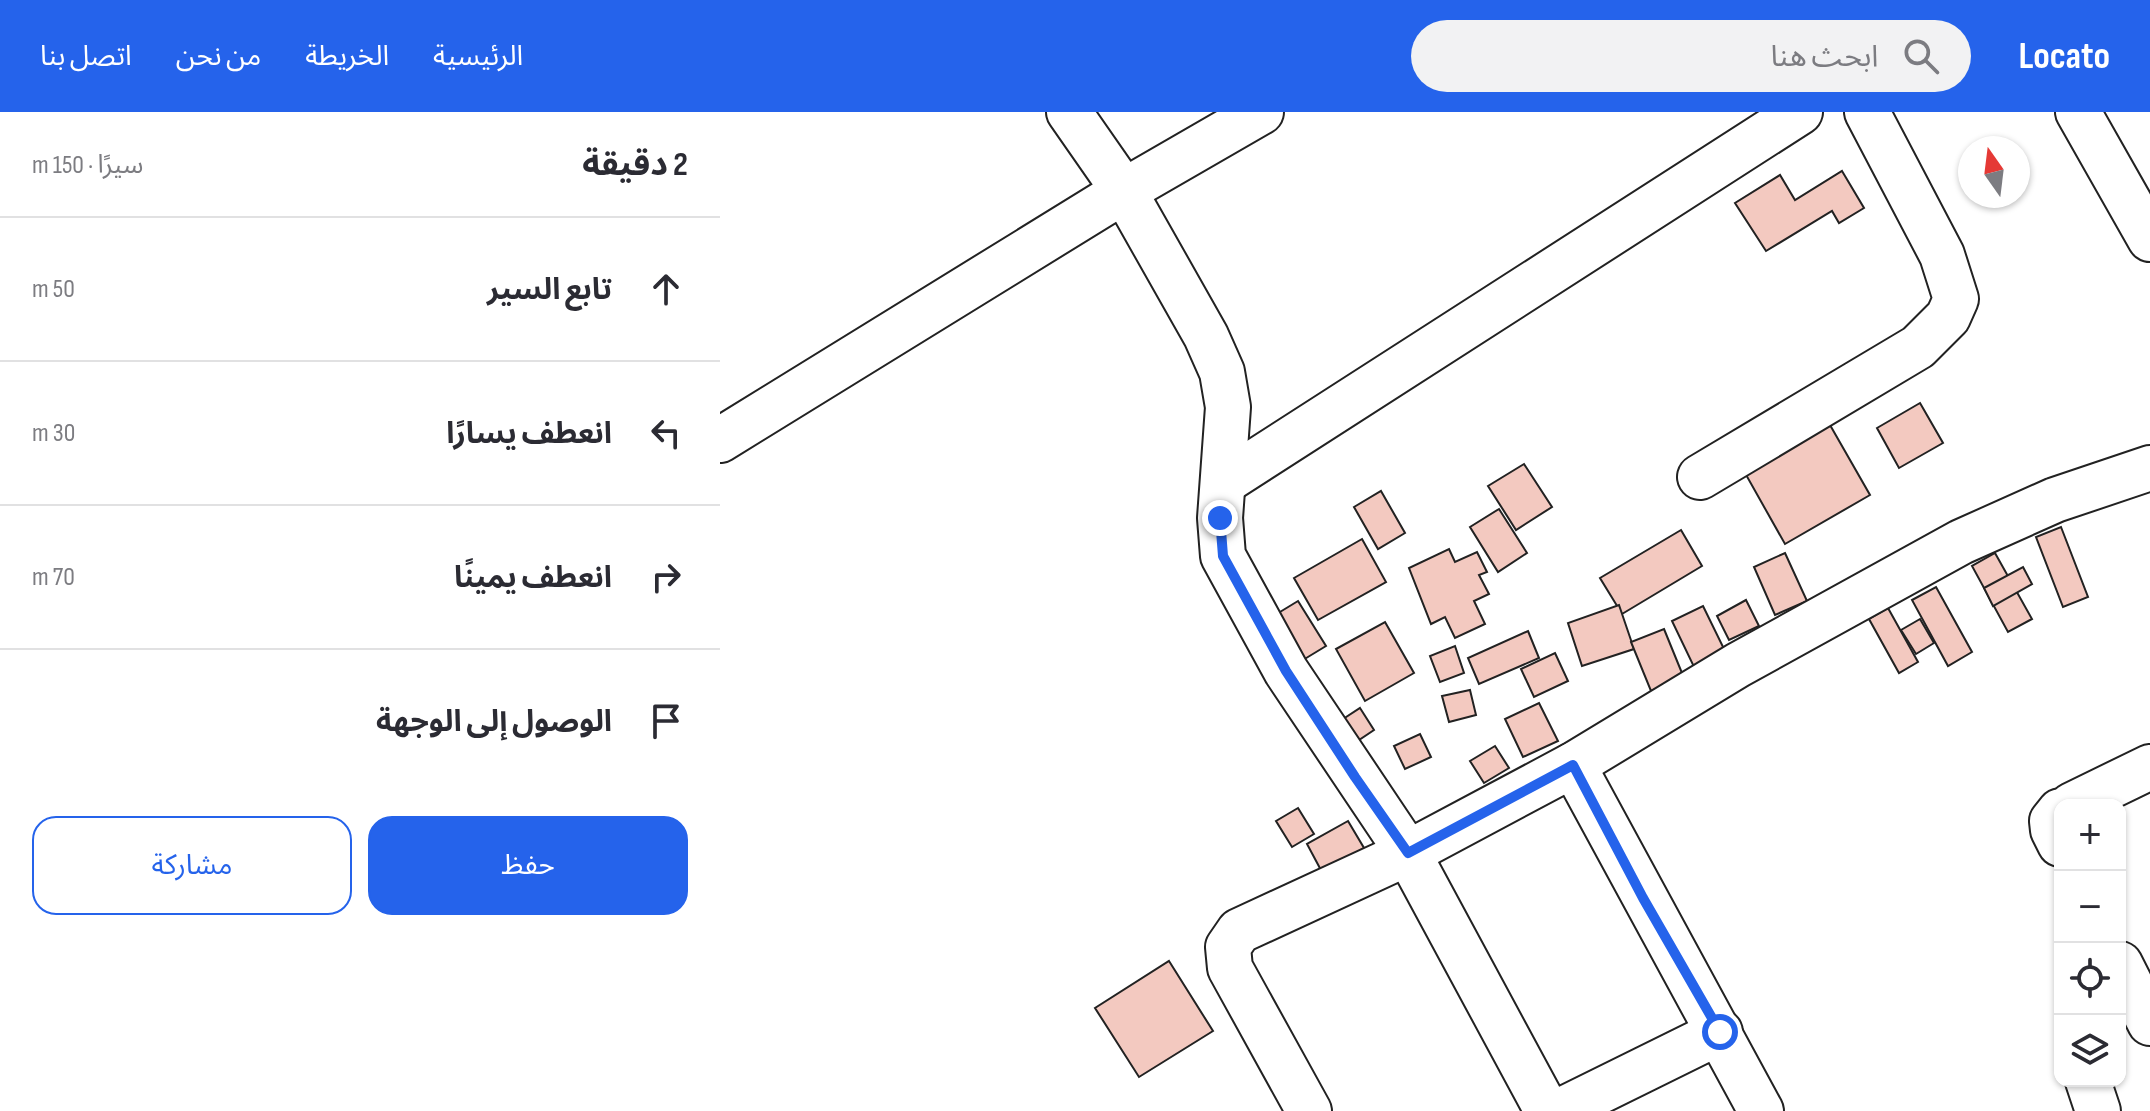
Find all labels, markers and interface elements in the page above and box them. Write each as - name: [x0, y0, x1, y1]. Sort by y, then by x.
- search box: [1411, 20, 1971, 92]
- icon: search: [1899, 34, 1943, 78]
- text: Locato: [2019, 34, 2110, 79]
- text: ابحث هنا: [1770, 39, 1879, 75]
- text: اتصل بنا: [40, 40, 132, 73]
- text: من نحن: [176, 40, 261, 73]
- text: الخريطة: [305, 40, 389, 73]
- text: الرئيسية: [433, 40, 523, 73]
- north arrow: [1958, 136, 2030, 208]
- text: 2 دقيقة: [582, 144, 688, 185]
- text: سيرًا · 150 m: [32, 150, 143, 181]
- icon: ahead: [644, 267, 688, 311]
- text: تابع السير: [487, 272, 612, 308]
- text: 50 m: [32, 274, 75, 305]
- icon: left: [644, 411, 688, 455]
- text: انعطف يسارًا: [446, 416, 612, 452]
- text: 30 m: [32, 418, 75, 449]
- route end: [1202, 500, 1238, 536]
- icon: right: [644, 555, 688, 599]
- text: انعطف يمينًا: [454, 560, 612, 596]
- text: 70 m: [32, 562, 75, 593]
- icon: arrive: [644, 699, 688, 743]
- text: الوصول إلى الوجهة: [376, 704, 612, 740]
- map controls: [2054, 799, 2126, 1087]
- button: +: [2054, 799, 2126, 871]
- button: مشاركة: [32, 816, 352, 915]
- button: حفظ: [368, 816, 688, 915]
- button: −: [2054, 871, 2126, 943]
- button: locate: [2054, 943, 2126, 1015]
- route start: [1702, 1014, 1738, 1050]
- button: layers: [2054, 1015, 2126, 1087]

